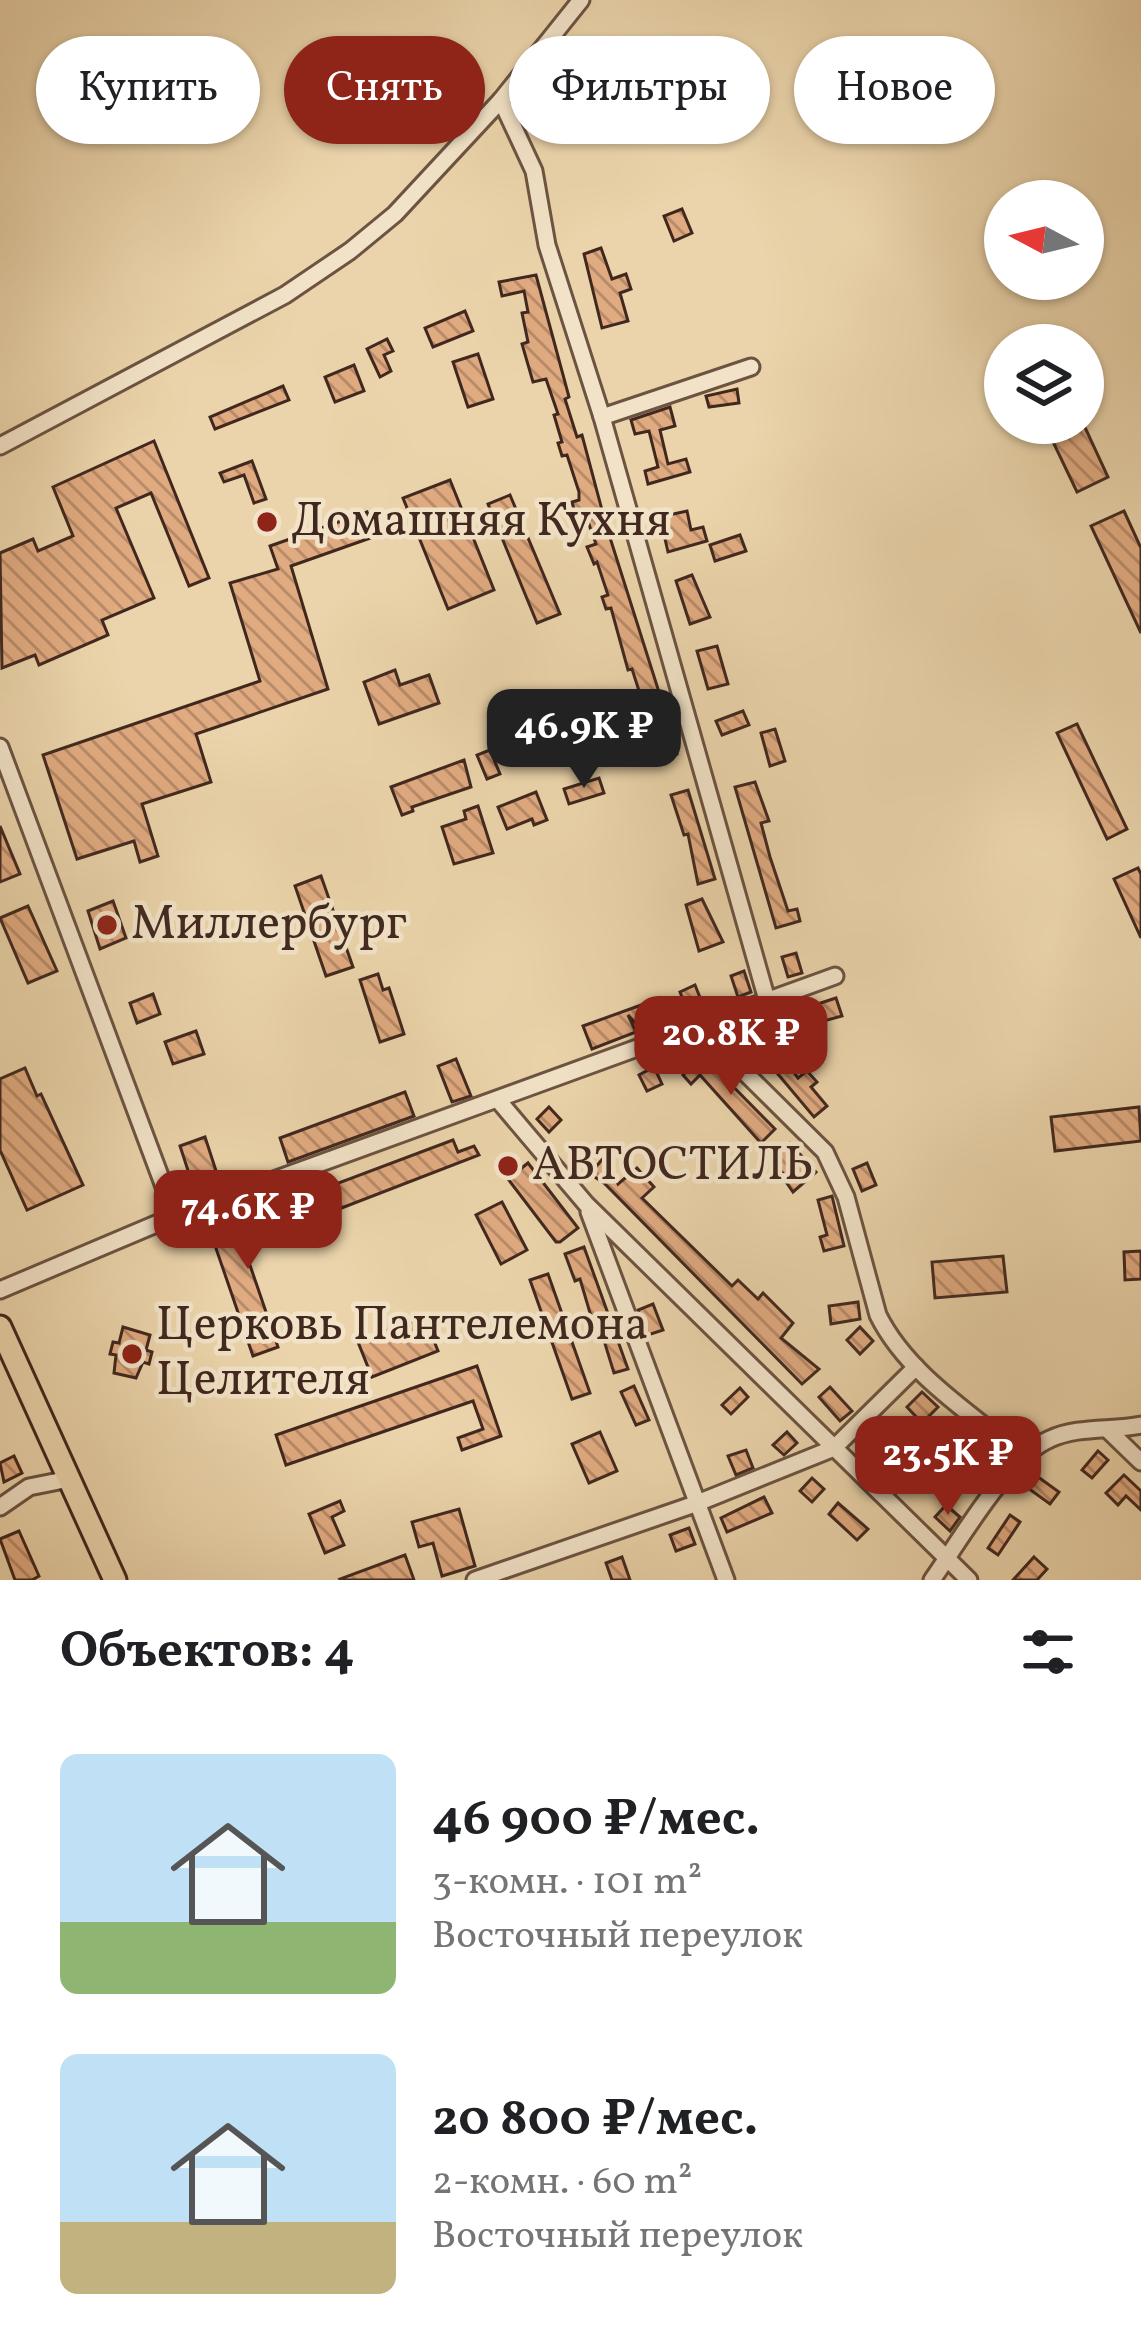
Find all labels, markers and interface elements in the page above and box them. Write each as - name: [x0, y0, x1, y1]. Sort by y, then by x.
- chip: Купить: [36, 36, 260, 144]
- chip: Снять: [284, 36, 485, 144]
- chip: Фильтры: [509, 36, 770, 144]
- chip: Новое: [794, 36, 995, 144]
- north arrow: [984, 180, 1104, 300]
- map controls: [984, 180, 1104, 444]
- button: layers: [984, 324, 1104, 444]
- place label: Домашняя Кухня: [291, 489, 671, 556]
- marker: Домашняя Кухня: [254, 509, 280, 535]
- pin: 46.9K ₽: [473, 689, 695, 791]
- text: 46.9K ₽: [514, 701, 654, 755]
- place label: Миллербург: [131, 892, 407, 959]
- marker: Миллербург: [94, 912, 120, 938]
- pin: 20.8K ₽: [620, 996, 842, 1098]
- text: 20.8K ₽: [661, 1008, 801, 1062]
- place label: АВТОСТИЛЬ: [532, 1133, 814, 1200]
- marker: АВТОСТИЛЬ: [495, 1153, 521, 1179]
- pin: 74.6K ₽: [137, 1170, 359, 1272]
- text: 74.6K ₽: [181, 1182, 315, 1236]
- place label: Церковь Пантелемона Целителя: [156, 1293, 649, 1415]
- marker: Церковь Пантелемона Целителя: [119, 1341, 145, 1367]
- pin: 23.5K ₽: [837, 1416, 1059, 1518]
- text: 23.5K ₽: [882, 1428, 1014, 1482]
- text: Объектов: 4: [60, 1617, 355, 1688]
- icon: filters: [1015, 1619, 1081, 1685]
- text: 46 900 ₽/мес.: [432, 1785, 760, 1856]
- icon: home: [156, 1802, 300, 1946]
- text: 3-комн. · 101 m²: [432, 1856, 702, 1910]
- text: Восточный переулок: [432, 1910, 803, 1964]
- text: 20 800 ₽/мес.: [432, 2085, 758, 2156]
- icon: home: [156, 2102, 300, 2246]
- text: 2-комн. · 60 m²: [432, 2156, 692, 2210]
- text: Восточный переулок: [432, 2210, 803, 2264]

